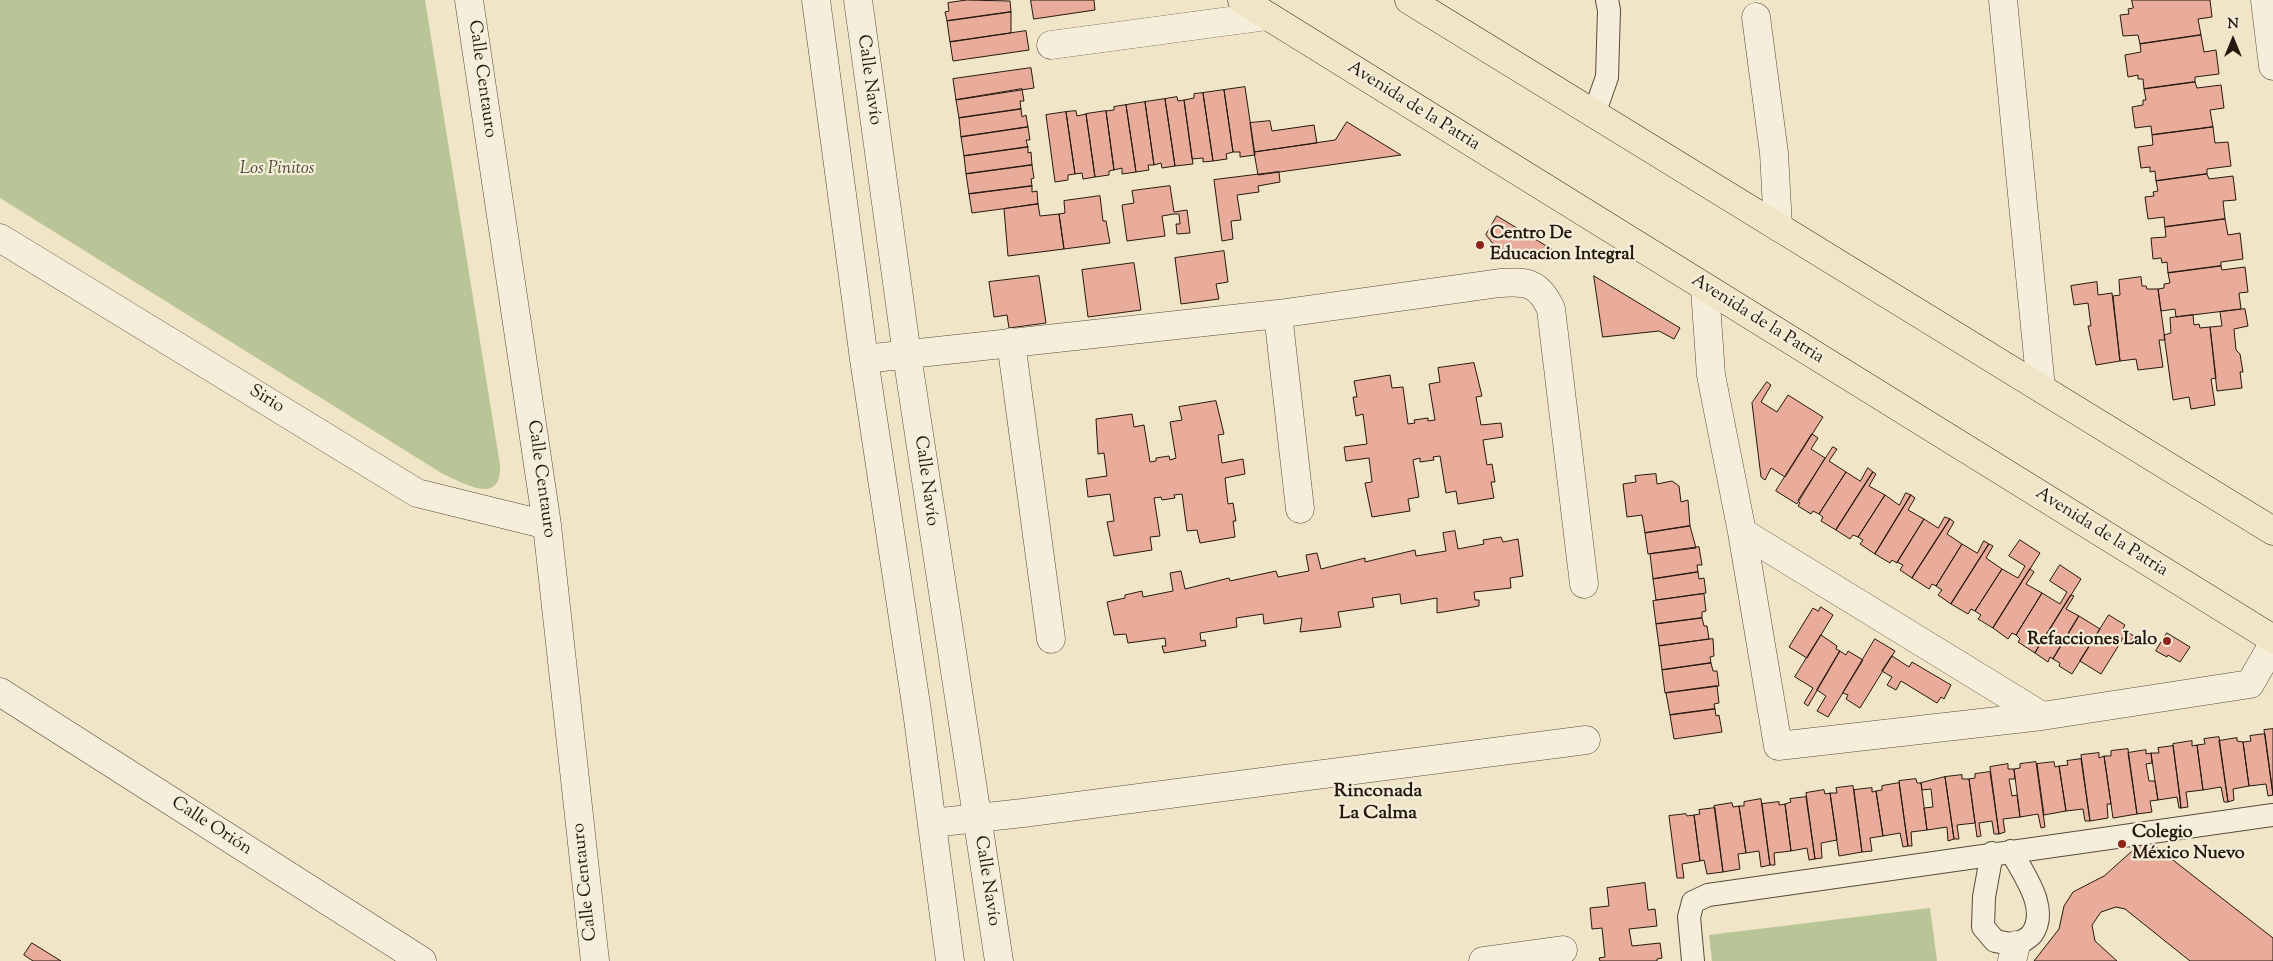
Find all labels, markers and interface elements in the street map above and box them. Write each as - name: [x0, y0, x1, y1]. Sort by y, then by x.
- north arrow: [2208, 15, 2258, 65]
- text: N: [2227, 15, 2239, 35]
- street label: Calle Centauro: [462, 19, 500, 139]
- street label: Calle Navío: [851, 33, 885, 127]
- street label: Avenida de la Patria: [1343, 57, 1483, 157]
- park label: Los Pinitos: [239, 159, 315, 181]
- place label: Centro De Educacion Integral: [1490, 224, 1635, 266]
- marker: Centro De Educacion Integral: [1474, 239, 1486, 251]
- street label: Avenida de la Patria: [1687, 270, 1827, 370]
- street label: Sirio: [244, 381, 288, 419]
- street label: Calle Centauro: [521, 419, 559, 539]
- street label: Calle Navío: [908, 434, 942, 528]
- street label: Avenida de la Patria: [2031, 483, 2171, 583]
- place label: Refacciones Lalo: [2027, 630, 2157, 652]
- marker: Refacciones Lalo: [2161, 635, 2173, 647]
- district label: Rinconada La Calma: [1334, 782, 1422, 826]
- street label: Calle Orión: [166, 793, 256, 861]
- street label: Calle Centauro: [569, 822, 603, 942]
- place label: Colegio México Nuevo: [2132, 823, 2245, 866]
- street label: Calle Navío: [968, 834, 1004, 928]
- marker: Colegio México Nuevo: [2116, 838, 2128, 850]

